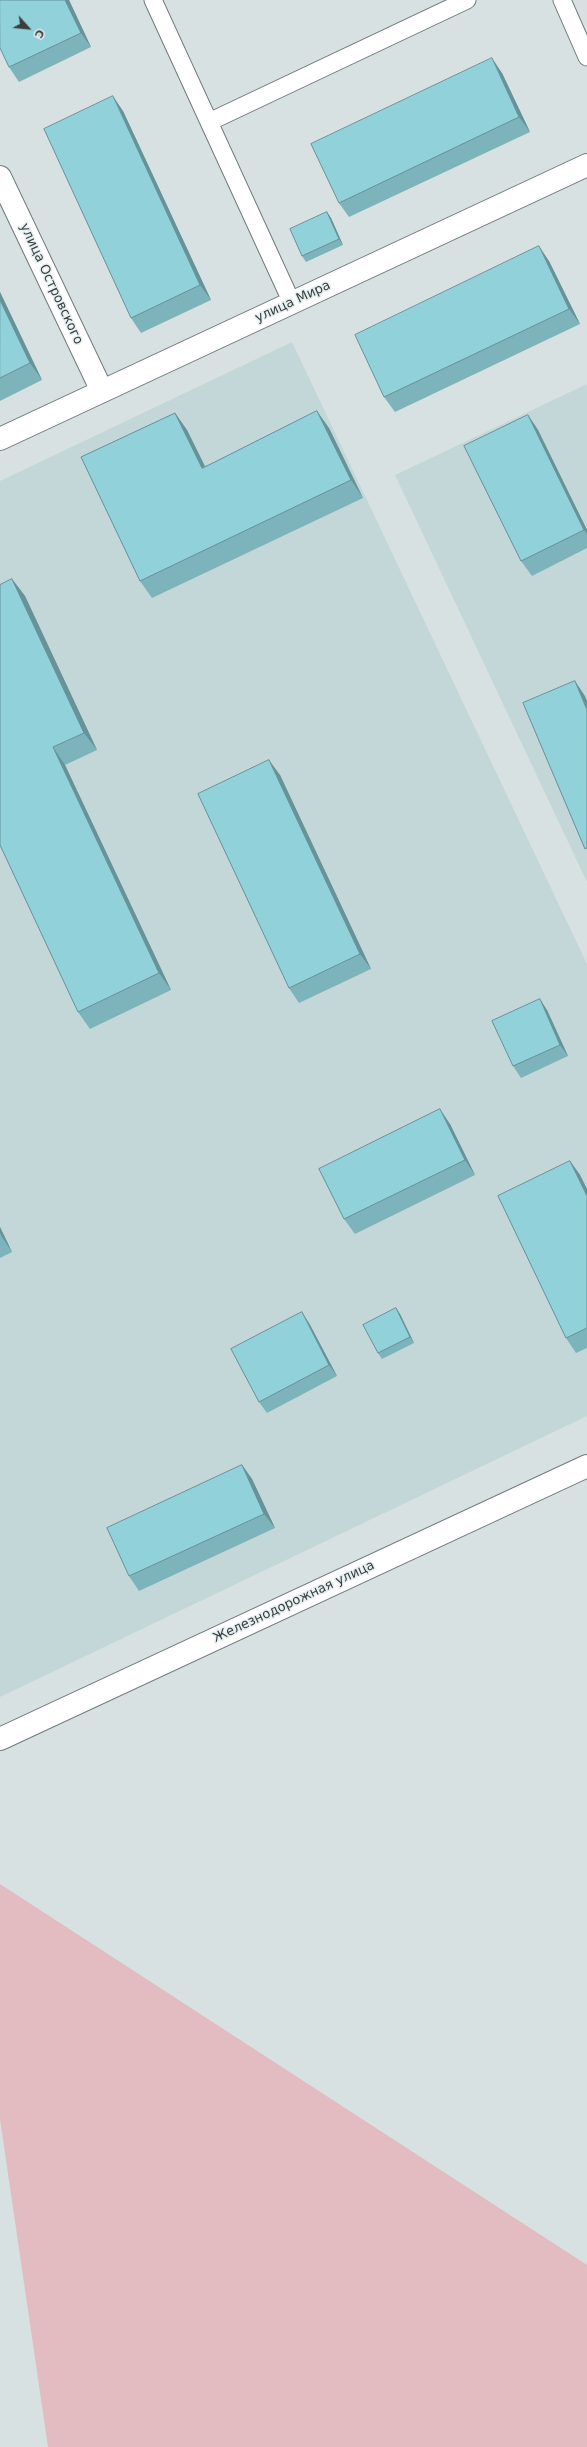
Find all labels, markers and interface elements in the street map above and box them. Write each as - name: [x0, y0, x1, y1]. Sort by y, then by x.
- north arrow: [8, 8, 48, 48]
- text: С: [32, 27, 47, 40]
- street label: улица Островского: [16, 221, 86, 347]
- street label: улица Мира: [253, 278, 333, 326]
- street label: Железнодорожная улица: [211, 1558, 377, 1646]

